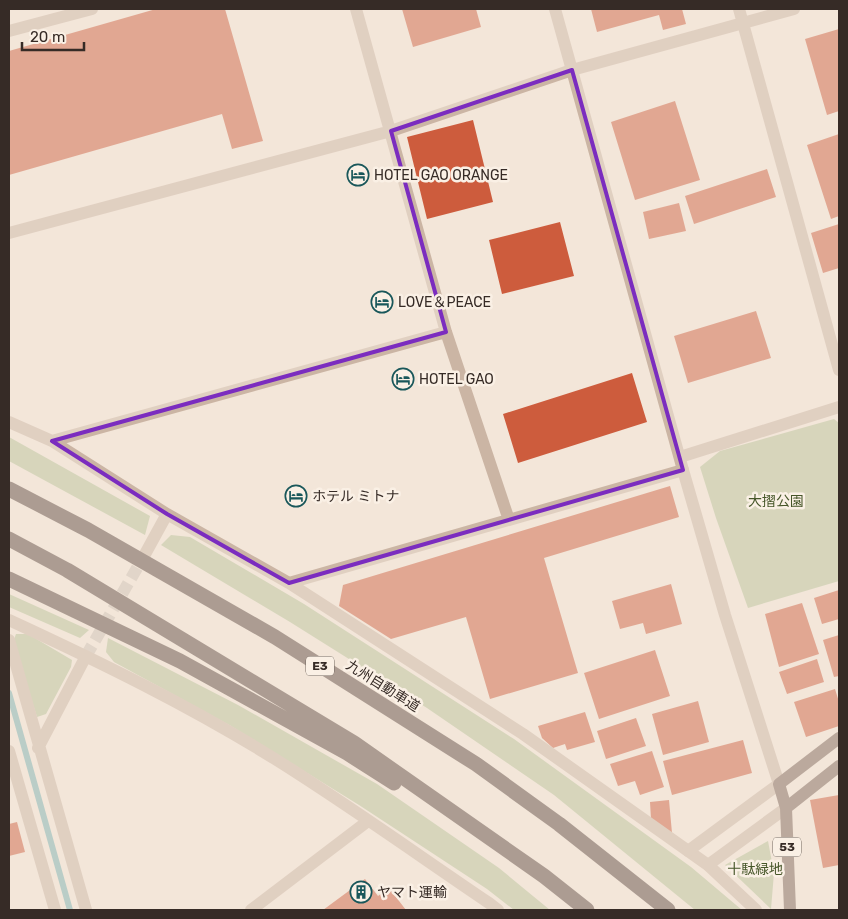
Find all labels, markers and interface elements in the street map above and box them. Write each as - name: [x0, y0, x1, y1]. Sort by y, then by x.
- scale bar: [22, 20, 85, 52]
- text: 20 m: [30, 28, 65, 46]
- hotel icon: HOTEL GAO ORANGE: [346, 163, 370, 187]
- place label: HOTEL GAO ORANGE: [374, 167, 508, 184]
- hotel icon: LOVE＆PEACE: [370, 290, 394, 314]
- place label: LOVE＆PEACE: [398, 294, 491, 311]
- hotel icon: HOTEL GAO: [391, 367, 415, 391]
- place label: HOTEL GAO: [419, 371, 494, 388]
- hotel icon: ホテル ミトナ: [284, 484, 308, 508]
- place label: ホテル ミトナ: [312, 488, 399, 505]
- park label: 大摺公園: [748, 493, 804, 510]
- road number: E3: [306, 656, 334, 676]
- street label: 九州自動車道: [343, 657, 423, 715]
- road number: 53: [773, 838, 801, 856]
- park label: 十駄緑地: [727, 861, 783, 878]
- building icon: ヤマト運輸: [349, 880, 373, 904]
- place label: ヤマト運輸: [377, 884, 447, 901]

